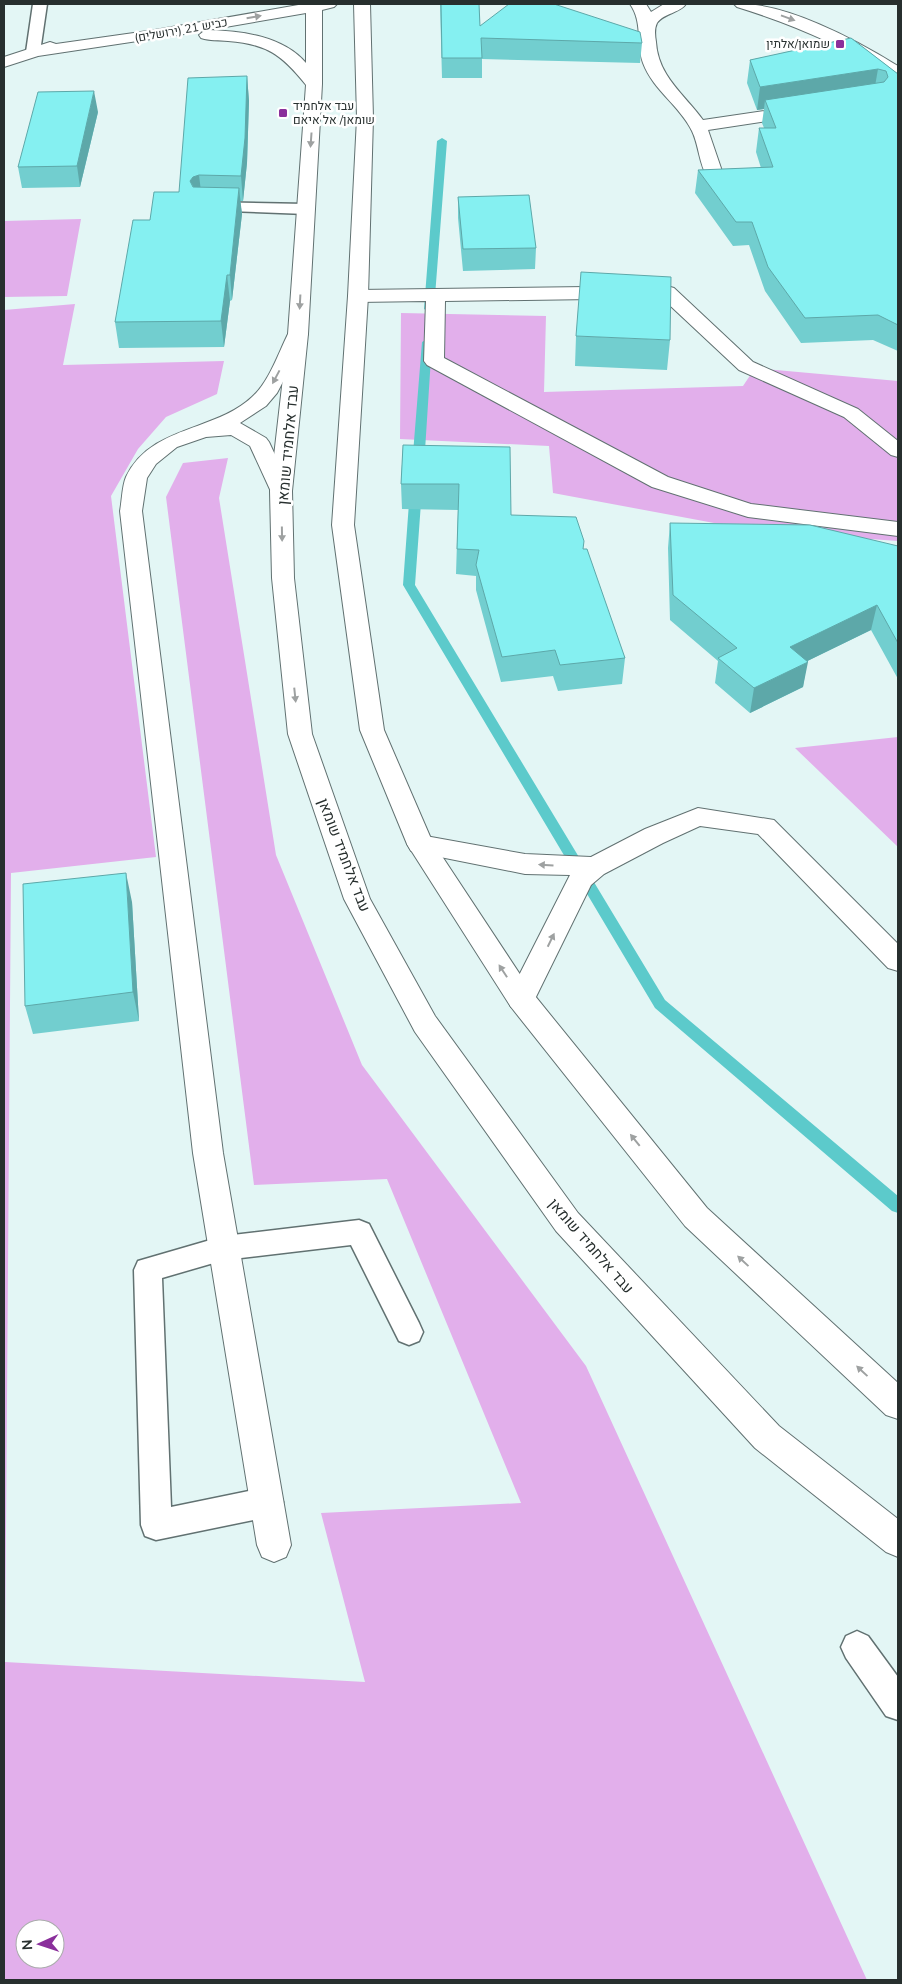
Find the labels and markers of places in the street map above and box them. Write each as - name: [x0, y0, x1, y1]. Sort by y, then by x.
- place label: שמואן/אלתין: [766, 36, 830, 52]
- marker: שמואן/אלתין: [834, 38, 846, 50]
- place label: עבד אלחמיד שומאן/ אל איאם: [293, 98, 375, 128]
- marker: עבד אלחמיד שומאן/ אל איאם: [277, 107, 289, 119]

